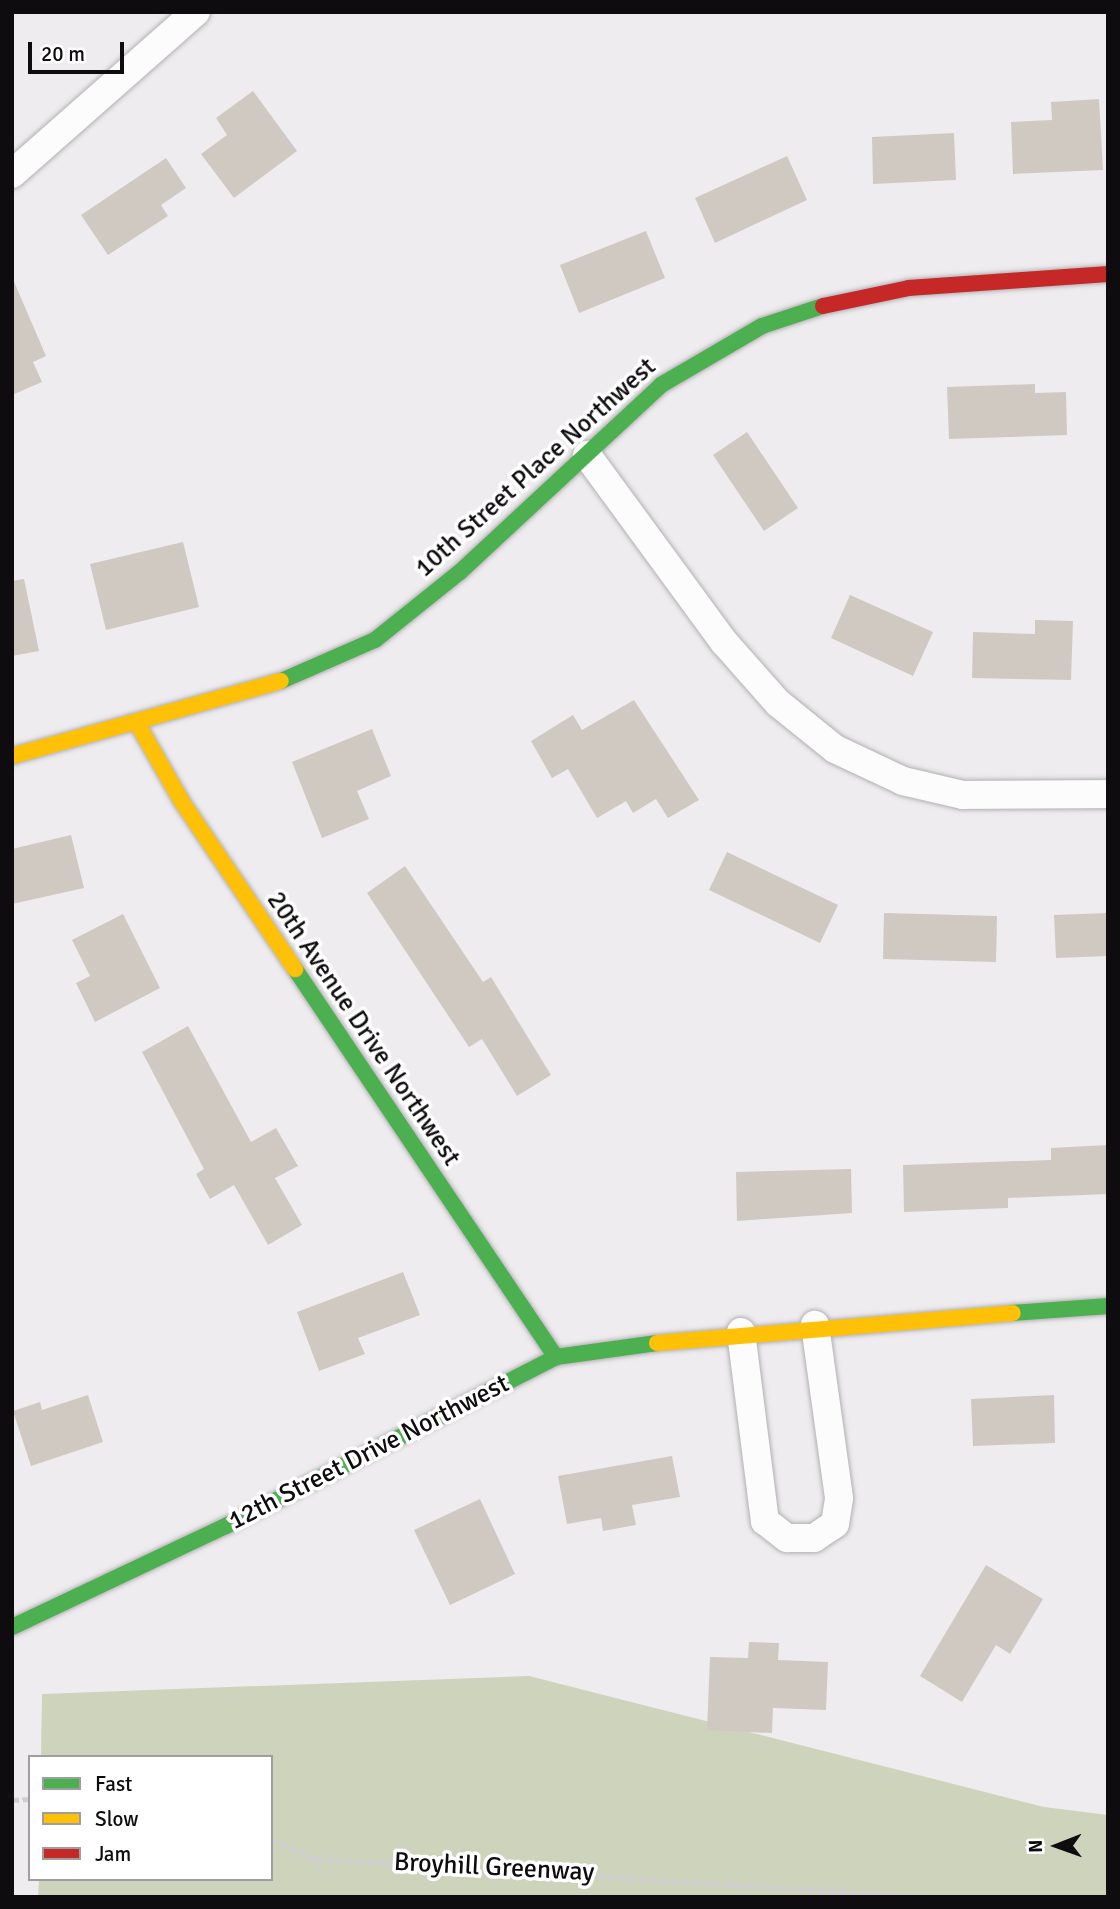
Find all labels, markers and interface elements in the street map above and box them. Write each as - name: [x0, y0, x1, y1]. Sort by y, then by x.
- scale bar: [32, 28, 128, 72]
- text: 20 m: [41, 41, 85, 67]
- street label: 10th Street Place Northwest: [409, 352, 663, 584]
- street label: 20th Avenue Drive Northwest: [259, 886, 467, 1172]
- street label: 12th Street Drive Northwest: [224, 1369, 514, 1537]
- legend: [28, 1755, 273, 1881]
- text: Fast: [95, 1771, 132, 1797]
- text: Slow: [95, 1806, 139, 1832]
- north arrow: [1022, 1811, 1092, 1881]
- text: N: [1024, 1840, 1048, 1853]
- text: Jam: [95, 1841, 131, 1867]
- street label: Broyhill Greenway: [393, 1847, 595, 1889]

